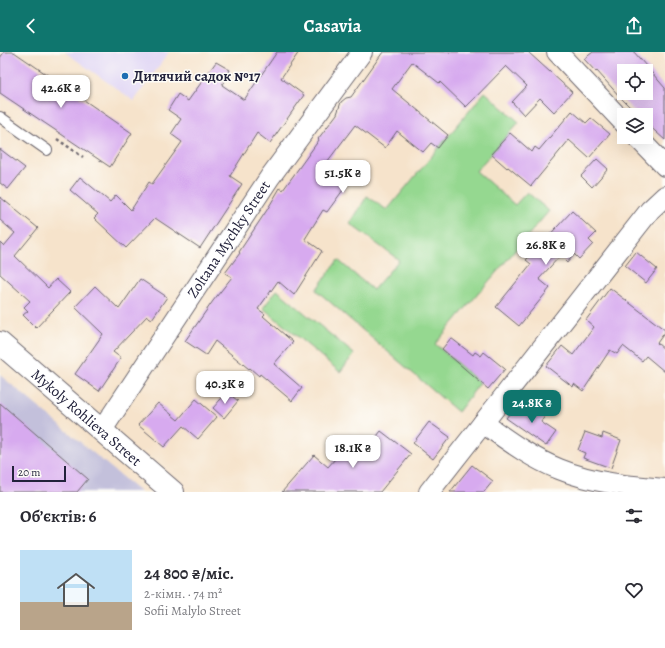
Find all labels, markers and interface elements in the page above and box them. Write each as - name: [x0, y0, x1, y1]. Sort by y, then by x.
- text: Casavia: [304, 14, 361, 38]
- icon: back: [20, 15, 42, 37]
- icon: share: [623, 15, 645, 37]
- map controls: [617, 64, 653, 144]
- button: locate: [617, 64, 653, 100]
- place label: Дитячий садок №17: [133, 66, 261, 86]
- marker: Дитячий садок №17: [120, 71, 130, 81]
- pin: 42.6K ₴: [24, 75, 98, 109]
- text: 42.6K ₴: [41, 79, 81, 96]
- button: layers: [617, 108, 653, 144]
- pin: 51.5K ₴: [306, 160, 380, 194]
- text: 51.5K ₴: [324, 164, 362, 181]
- street label: Zoltana Mychky Street: [182, 177, 275, 302]
- pin: 26.8K ₴: [509, 232, 583, 266]
- text: 26.8K ₴: [526, 236, 566, 253]
- street label: Mykoly Rohlieva Street: [27, 364, 146, 470]
- pin: 40.3K ₴: [188, 371, 262, 405]
- text: 40.3K ₴: [205, 375, 245, 392]
- pin: 24.8K ₴: [495, 390, 569, 424]
- text: 24.8K ₴: [512, 394, 552, 411]
- pin: 18.1K ₴: [316, 435, 390, 469]
- text: 18.1K ₴: [335, 439, 371, 456]
- scale bar: [12, 464, 66, 483]
- text: 20 m: [18, 465, 40, 480]
- text: Об’єктів: 6: [20, 505, 96, 528]
- icon: filters: [623, 505, 645, 527]
- text: 24 800 ₴/міс.: [144, 562, 234, 585]
- icon: home: [52, 566, 100, 614]
- icon: heart: [623, 579, 645, 601]
- text: 2-кімн. · 74 m²: [144, 585, 222, 602]
- text: Sofii Malylo Street: [144, 602, 241, 619]

